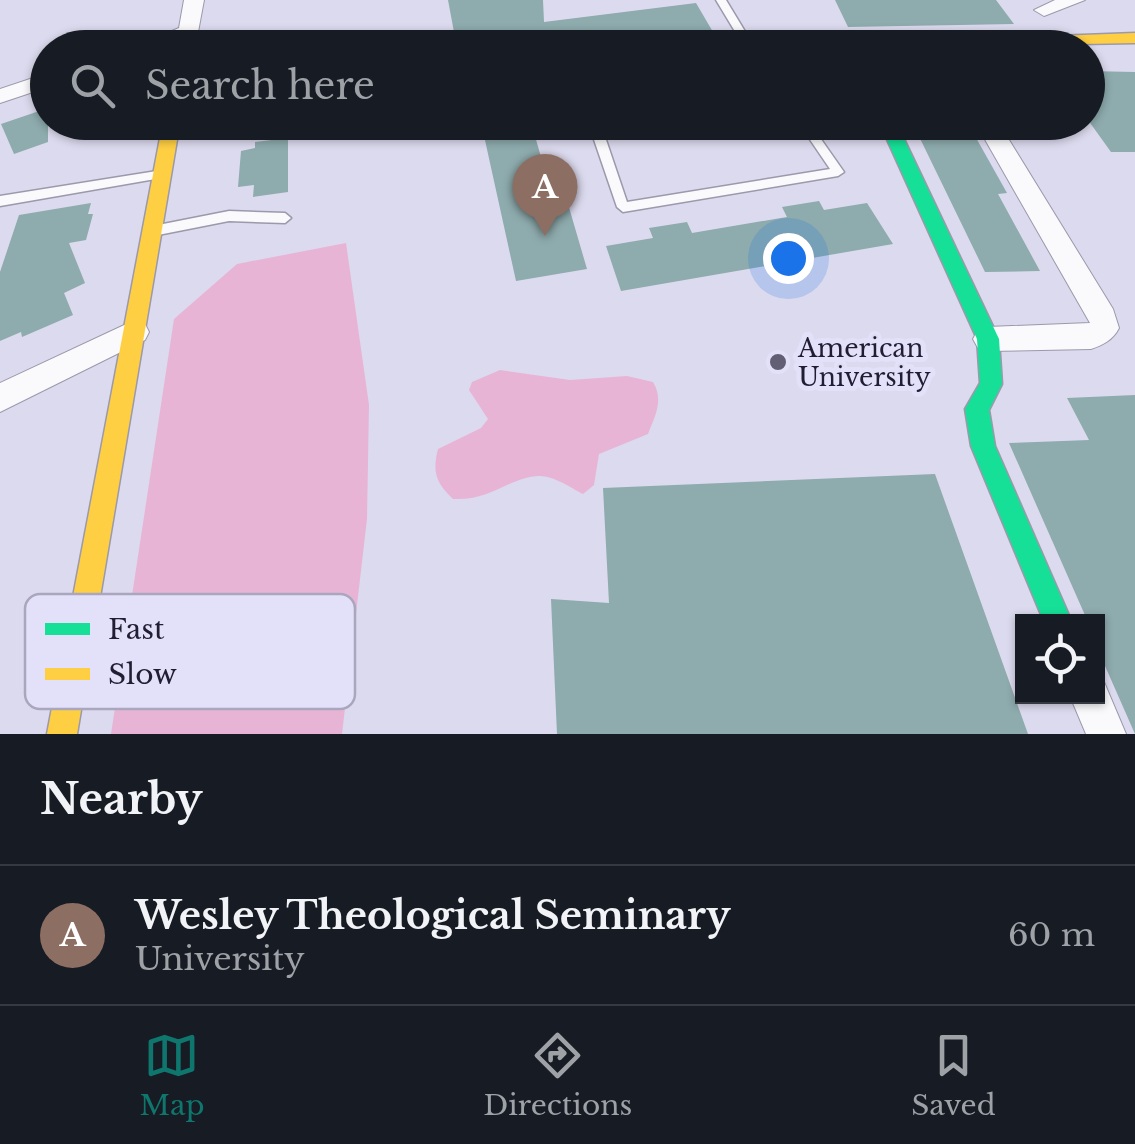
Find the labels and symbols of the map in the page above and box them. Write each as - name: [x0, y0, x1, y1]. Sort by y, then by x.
- pin: A: [512, 154, 578, 236]
- your location: [763, 233, 814, 284]
- place label: American University: [797, 333, 931, 393]
- marker: American University: [767, 351, 789, 373]
- legend: [25, 594, 355, 709]
- text: Fast: [108, 612, 165, 647]
- text: Slow: [108, 657, 177, 692]

